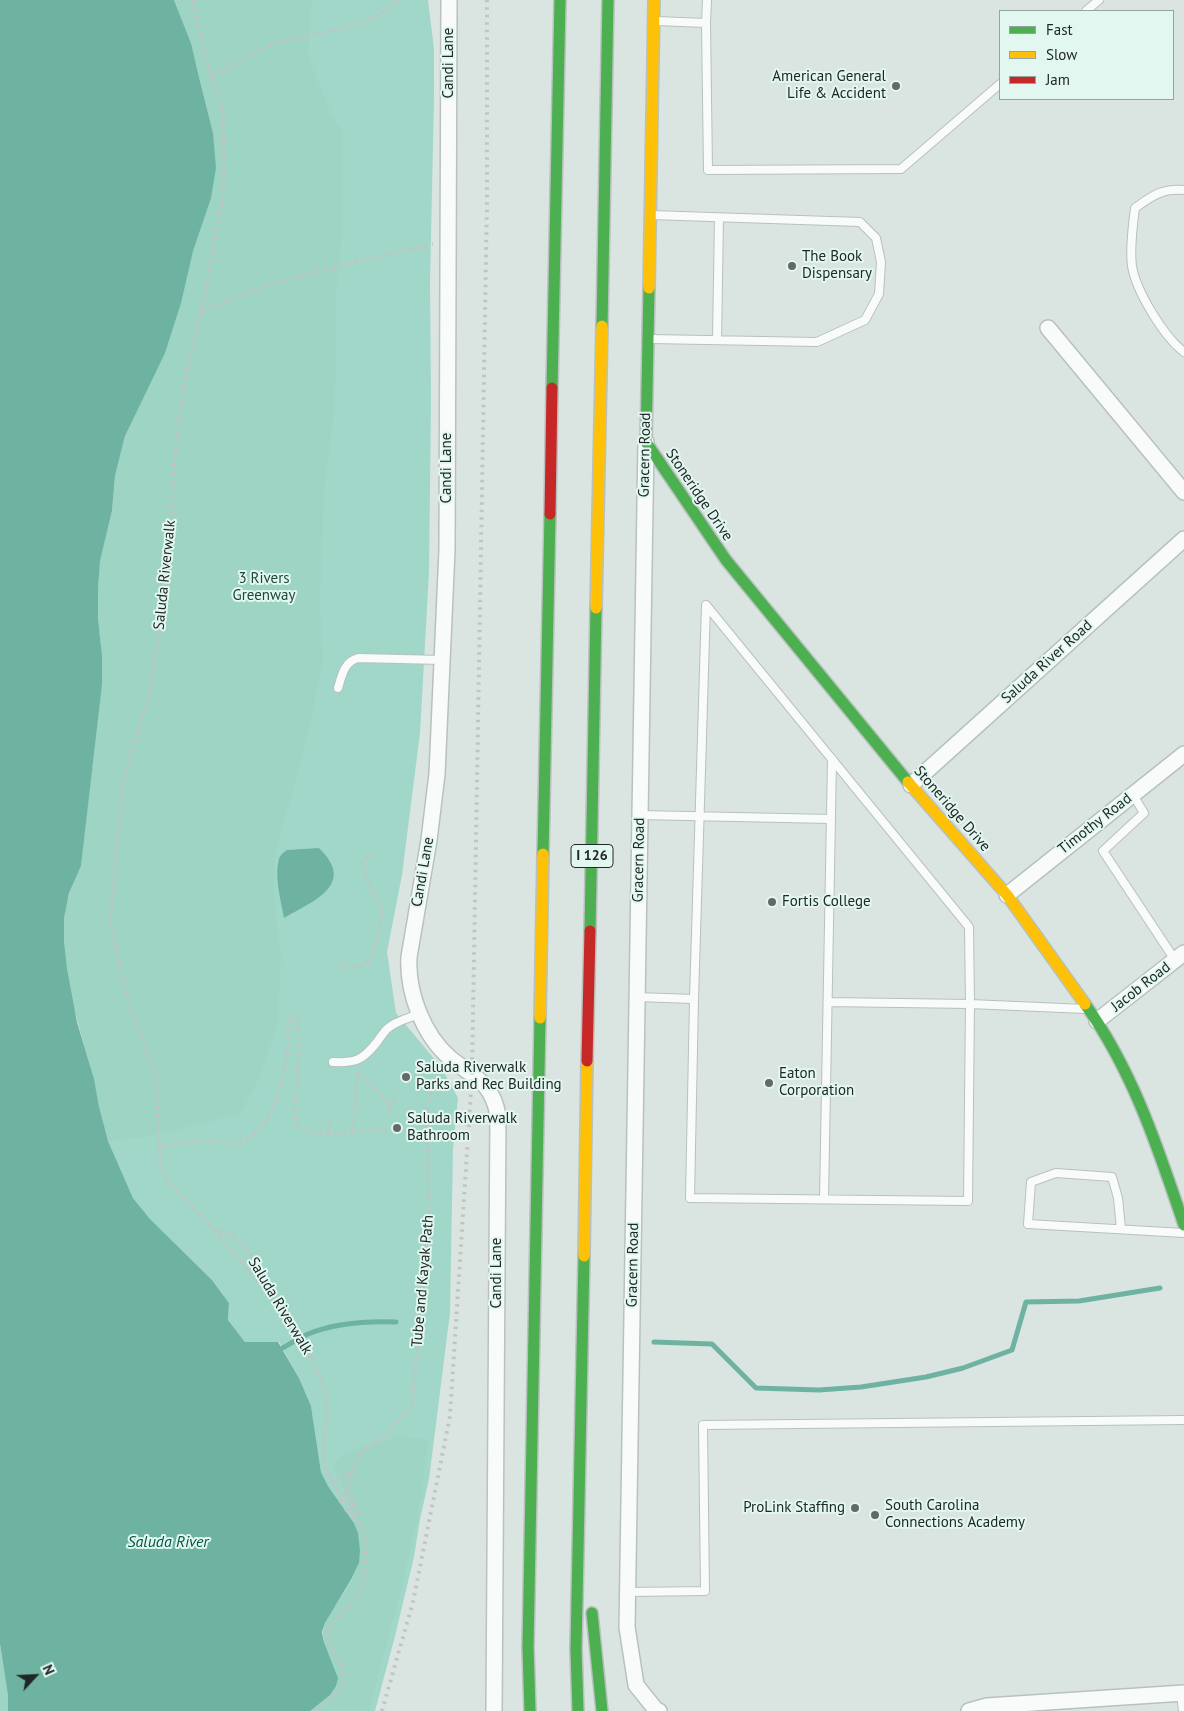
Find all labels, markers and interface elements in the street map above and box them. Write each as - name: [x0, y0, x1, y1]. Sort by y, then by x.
- legend: [999, 10, 1174, 100]
- text: Fast: [1046, 20, 1073, 39]
- street label: Candi Lane: [440, 28, 458, 98]
- text: Slow: [1046, 45, 1077, 64]
- place label: American General Life & Accident: [772, 68, 886, 103]
- text: Jam: [1046, 70, 1070, 89]
- marker: American General Life & Accident: [890, 80, 902, 92]
- place label: The Book Dispensary: [802, 248, 872, 283]
- marker: The Book Dispensary: [786, 260, 798, 272]
- street label: Gracern Road: [635, 412, 655, 498]
- street label: Candi Lane: [438, 433, 456, 503]
- street label: Stoneridge Drive: [662, 446, 736, 544]
- street label: Saluda Riverwalk: [150, 519, 180, 631]
- park label: 3 Rivers Greenway: [232, 570, 296, 605]
- street label: Saluda River Road: [998, 617, 1096, 707]
- street label: Stoneridge Drive: [910, 763, 994, 855]
- street label: Timothy Road: [1055, 790, 1135, 858]
- street label: Gracern Road: [629, 817, 649, 903]
- street label: Candi Lane: [408, 836, 438, 908]
- road number: I 126: [571, 844, 613, 868]
- place label: Fortis College: [782, 893, 871, 911]
- marker: Fortis College: [766, 896, 778, 908]
- street label: Jacob Road: [1108, 958, 1174, 1016]
- place label: Saluda Riverwalk Parks and Rec Building: [416, 1059, 562, 1094]
- place label: Eaton Corporation: [779, 1065, 854, 1100]
- marker: Saluda Riverwalk Parks and Rec Building: [400, 1071, 412, 1083]
- marker: Eaton Corporation: [763, 1077, 775, 1089]
- place label: Saluda Riverwalk Bathroom: [407, 1110, 517, 1145]
- marker: Saluda Riverwalk Bathroom: [391, 1122, 403, 1134]
- street label: Tube and Kayak Path: [408, 1214, 438, 1348]
- street label: Gracern Road: [623, 1222, 643, 1308]
- street label: Candi Lane: [488, 1238, 506, 1308]
- street label: Saluda Riverwalk: [244, 1254, 316, 1358]
- place label: South Carolina Connections Academy: [885, 1497, 1025, 1532]
- place label: ProLink Staffing: [743, 1499, 845, 1517]
- marker: ProLink Staffing: [849, 1502, 861, 1514]
- marker: South Carolina Connections Academy: [869, 1509, 881, 1521]
- water label: Saluda River: [127, 1532, 209, 1552]
- north arrow: [10, 1651, 60, 1701]
- text: N: [38, 1662, 59, 1678]

